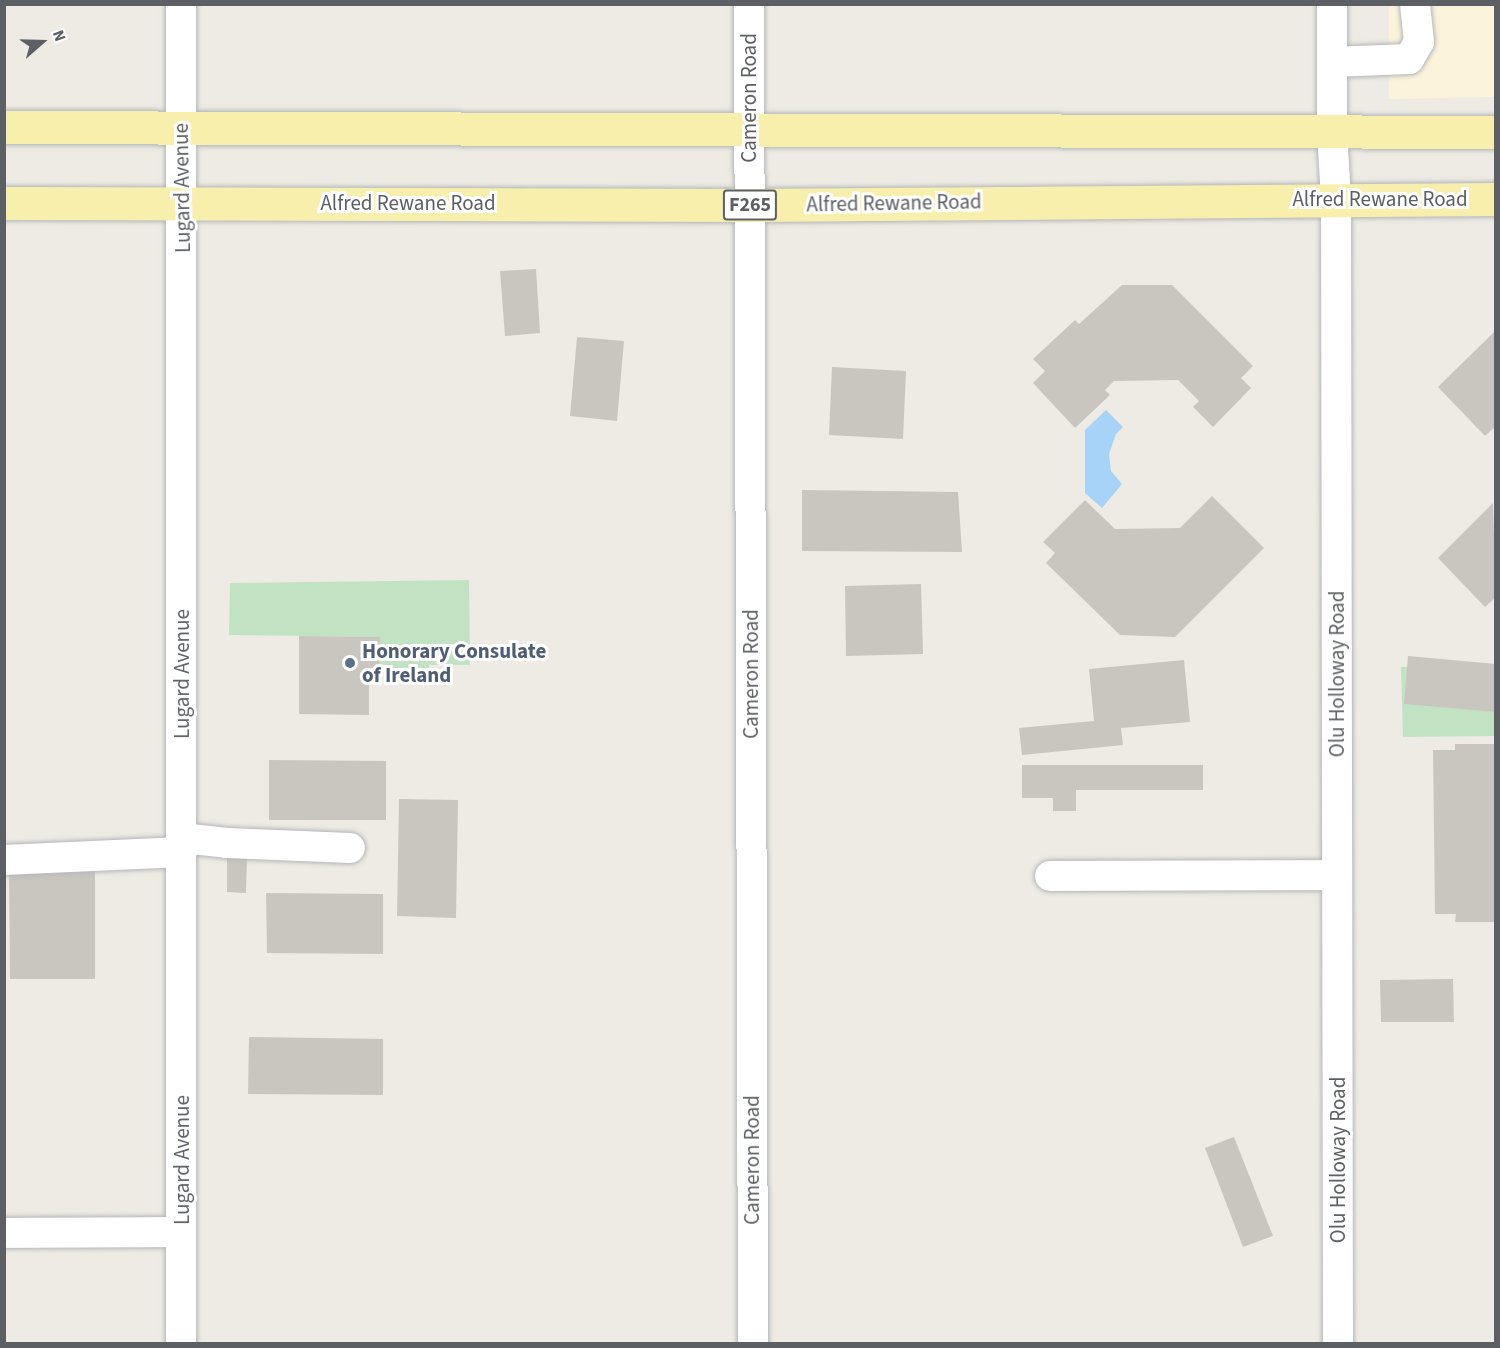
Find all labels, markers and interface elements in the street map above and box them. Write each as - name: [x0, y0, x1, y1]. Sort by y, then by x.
- north arrow: [12, 12, 72, 72]
- text: N: [47, 27, 71, 45]
- street label: Cameron Road: [736, 33, 762, 163]
- street label: Lugard Avenue: [168, 123, 196, 253]
- street label: Alfred Rewane Road: [1292, 186, 1468, 212]
- road number: F265: [722, 188, 778, 222]
- street label: Alfred Rewane Road: [806, 189, 982, 217]
- street label: Alfred Rewane Road: [320, 190, 496, 216]
- street label: Olu Holloway Road: [1324, 591, 1350, 757]
- street label: Lugard Avenue: [169, 609, 195, 739]
- street label: Cameron Road: [738, 609, 764, 739]
- place label: Honorary Consulate of Ireland: [362, 638, 546, 688]
- marker: Honorary Consulate of Ireland: [343, 656, 357, 670]
- street label: Olu Holloway Road: [1325, 1077, 1351, 1243]
- street label: Lugard Avenue: [169, 1095, 195, 1225]
- street label: Cameron Road: [739, 1095, 765, 1225]

